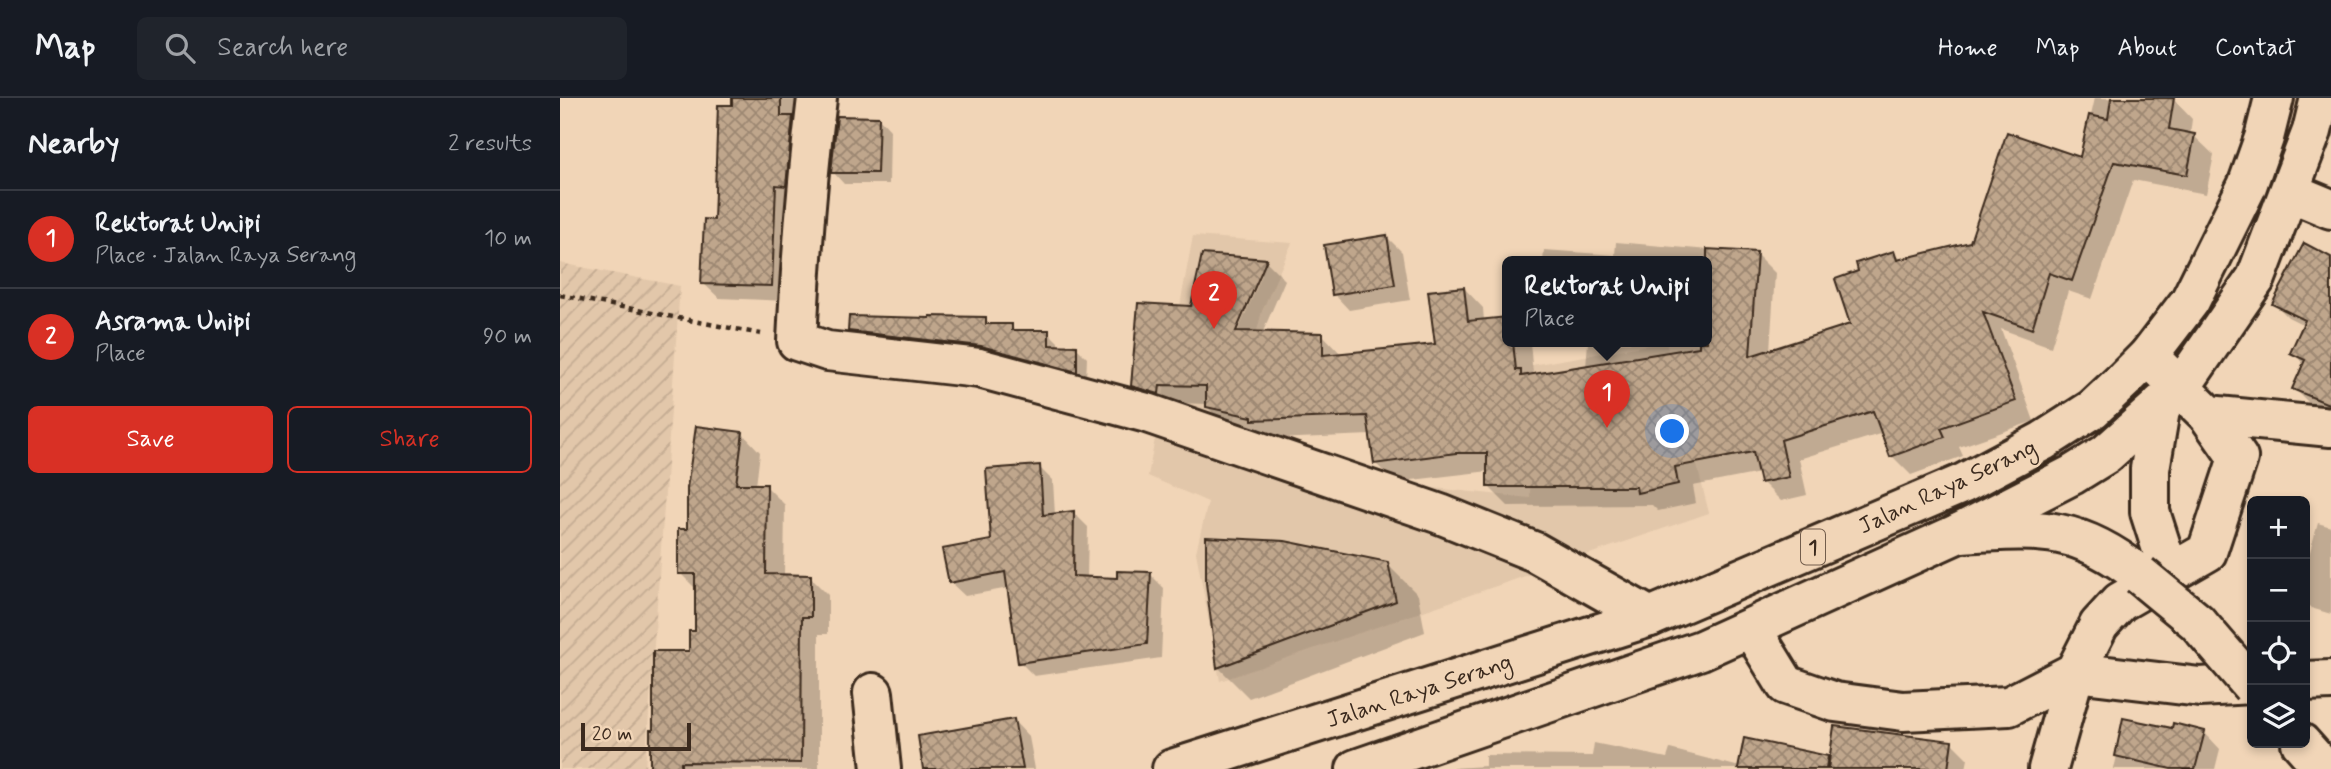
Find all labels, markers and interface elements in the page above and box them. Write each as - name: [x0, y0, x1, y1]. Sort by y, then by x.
- search box: [137, 17, 627, 80]
- text: Map: [35, 26, 95, 70]
- icon: search: [161, 29, 199, 67]
- text: Search here: [217, 31, 348, 65]
- text: Home: [1938, 33, 1998, 64]
- text: Map: [2036, 33, 2080, 64]
- text: About: [2118, 33, 2177, 64]
- text: Contact: [2215, 33, 2296, 64]
- text: Nearby: [28, 124, 119, 163]
- text: 2 results: [448, 129, 532, 159]
- text: Rektorat Unipi: [95, 207, 260, 241]
- text: 1: [46, 224, 56, 254]
- text: 10 m: [484, 224, 532, 254]
- text: Place · Jalan Raya Serang: [95, 241, 357, 271]
- popup: [1502, 256, 1712, 347]
- text: Rektorat Unipi: [1524, 270, 1690, 304]
- pin: 2: [1191, 271, 1237, 329]
- text: Place: [1524, 304, 1575, 334]
- text: Asrama Unipi: [95, 305, 250, 339]
- text: 2: [45, 322, 57, 352]
- text: 90 m: [483, 322, 532, 352]
- text: Place: [95, 339, 146, 369]
- pin: 1: [1584, 370, 1630, 428]
- button: Save: [28, 406, 273, 473]
- button: Share: [287, 406, 532, 473]
- your location: [1655, 414, 1689, 448]
- street label: Jalan Raya Serang: [1854, 433, 2043, 544]
- map controls: [2247, 496, 2310, 748]
- button: +: [2247, 496, 2310, 559]
- road number: 1: [1801, 530, 1825, 564]
- button: −: [2247, 559, 2310, 622]
- button: locate: [2247, 622, 2310, 685]
- street label: Jalan Raya Serang: [1323, 648, 1517, 738]
- button: layers: [2247, 685, 2310, 748]
- scale bar: [581, 720, 691, 752]
- text: 20 m: [592, 722, 632, 747]

